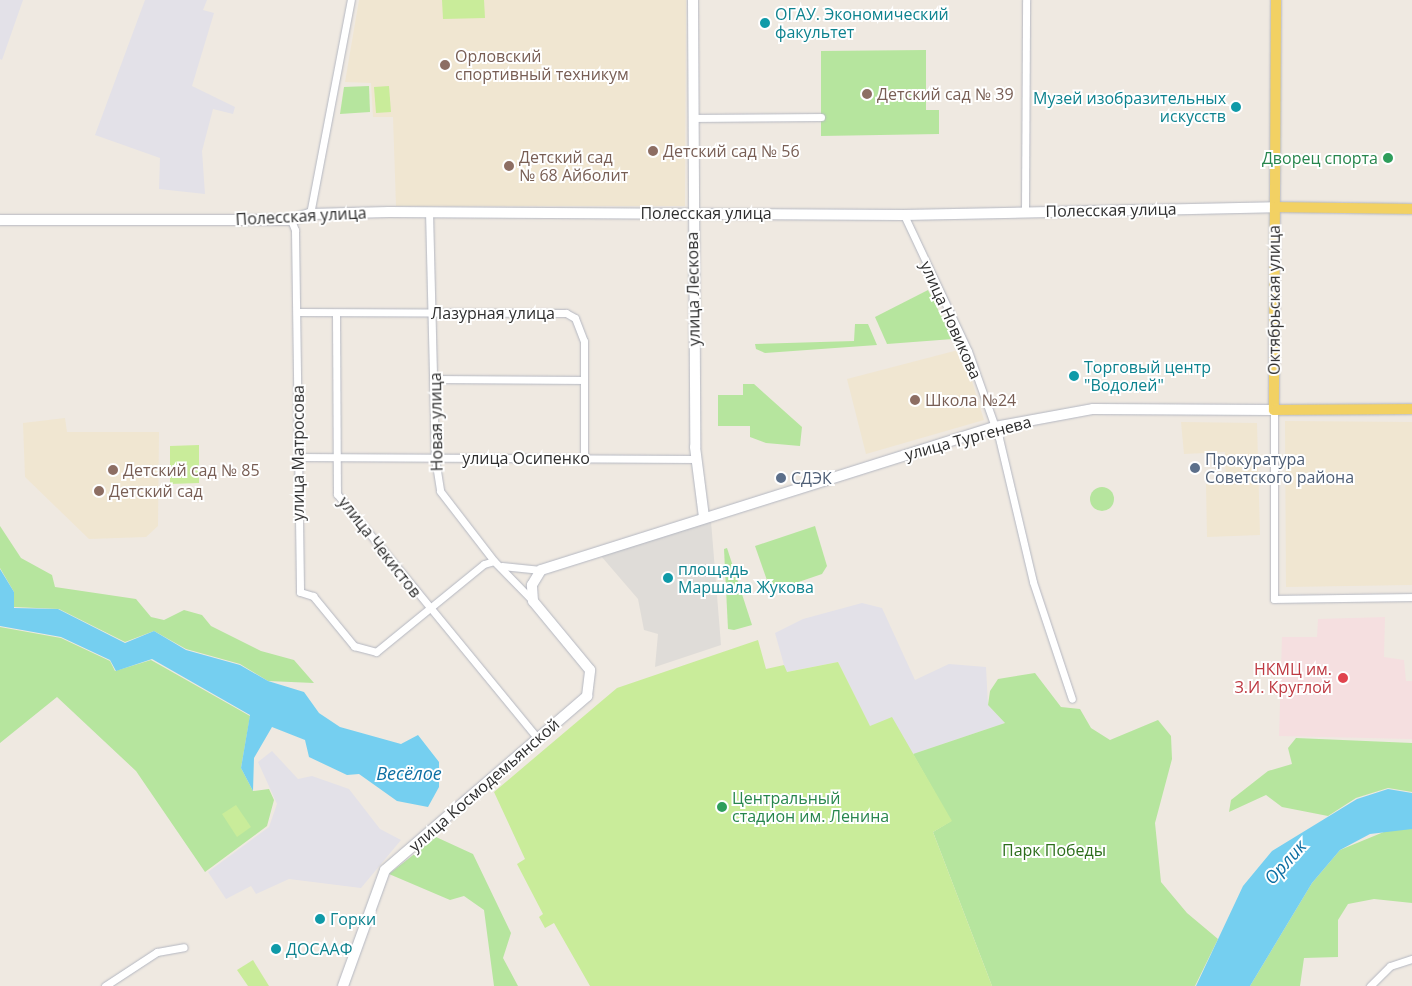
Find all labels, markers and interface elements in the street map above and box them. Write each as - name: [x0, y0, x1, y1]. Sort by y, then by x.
- place label: ОГАУ. Экономический факультет: [775, 4, 949, 42]
- marker: ОГАУ. Экономический факультет: [759, 17, 771, 29]
- place label: Орловский спортивный техникум: [455, 46, 629, 84]
- marker: Орловский спортивный техникум: [439, 59, 451, 71]
- place label: Детский сад № 39: [877, 84, 1014, 104]
- marker: Детский сад № 39: [861, 88, 873, 100]
- place label: Музей изобразительных искусств: [1033, 88, 1226, 126]
- marker: Музей изобразительных искусств: [1230, 101, 1242, 113]
- place label: Детский сад № 56: [663, 141, 800, 161]
- marker: Детский сад № 56: [647, 145, 659, 157]
- place label: Детский сад № 68 Айболит: [519, 147, 628, 185]
- place label: Дворец спорта: [1262, 148, 1378, 168]
- marker: Дворец спорта: [1382, 152, 1394, 164]
- marker: Детский сад № 68 Айболит: [503, 160, 515, 172]
- street label: Полесская улица: [1045, 199, 1177, 221]
- street label: Полесская улица: [235, 203, 367, 229]
- street label: Полесская улица: [640, 203, 772, 223]
- street label: Октябрьская улица: [1264, 225, 1284, 375]
- street label: улица Лескова: [682, 232, 704, 346]
- street label: улица Новикова: [916, 258, 986, 382]
- street label: Лазурная улица: [431, 303, 555, 323]
- place label: Торговый центр "Водолей": [1084, 357, 1211, 395]
- marker: Торговый центр "Водолей": [1068, 370, 1080, 382]
- street label: Новая улица: [426, 372, 446, 472]
- street label: улица Матросова: [288, 385, 308, 521]
- place label: Школа №24: [925, 390, 1016, 410]
- marker: Школа №24: [909, 394, 921, 406]
- street label: улица Тургенева: [903, 412, 1033, 464]
- street label: улица Осипенко: [462, 448, 590, 468]
- place label: Прокуратура Советского района: [1205, 449, 1354, 487]
- place label: Детский сад № 85: [123, 460, 260, 480]
- marker: Прокуратура Советского района: [1189, 462, 1201, 474]
- marker: Детский сад № 85: [107, 464, 119, 476]
- place label: СДЭК: [791, 468, 832, 488]
- marker: СДЭК: [775, 472, 787, 484]
- place label: Детский сад: [109, 481, 203, 501]
- marker: Детский сад: [93, 485, 105, 497]
- street label: улица Чекистов: [335, 493, 425, 601]
- place label: площадь Маршала Жукова: [678, 559, 814, 597]
- marker: площадь Маршала Жукова: [662, 572, 674, 584]
- place label: НКМЦ им. З.И. Круглой: [1235, 659, 1332, 697]
- marker: НКМЦ им. З.И. Круглой: [1336, 671, 1350, 685]
- street label: улица Космодемьянской: [405, 714, 563, 856]
- water label: Весёлое: [376, 762, 442, 784]
- place label: Центральный стадион им. Ленина: [732, 788, 889, 826]
- marker: Центральный стадион им. Ленина: [716, 801, 728, 813]
- water label: Орлик: [1260, 835, 1310, 889]
- park label: Парк Победы: [1002, 840, 1106, 860]
- place label: Горки: [330, 909, 376, 929]
- marker: Горки: [314, 913, 326, 925]
- place label: ДОСААФ: [286, 939, 352, 959]
- marker: ДОСААФ: [270, 943, 282, 955]

